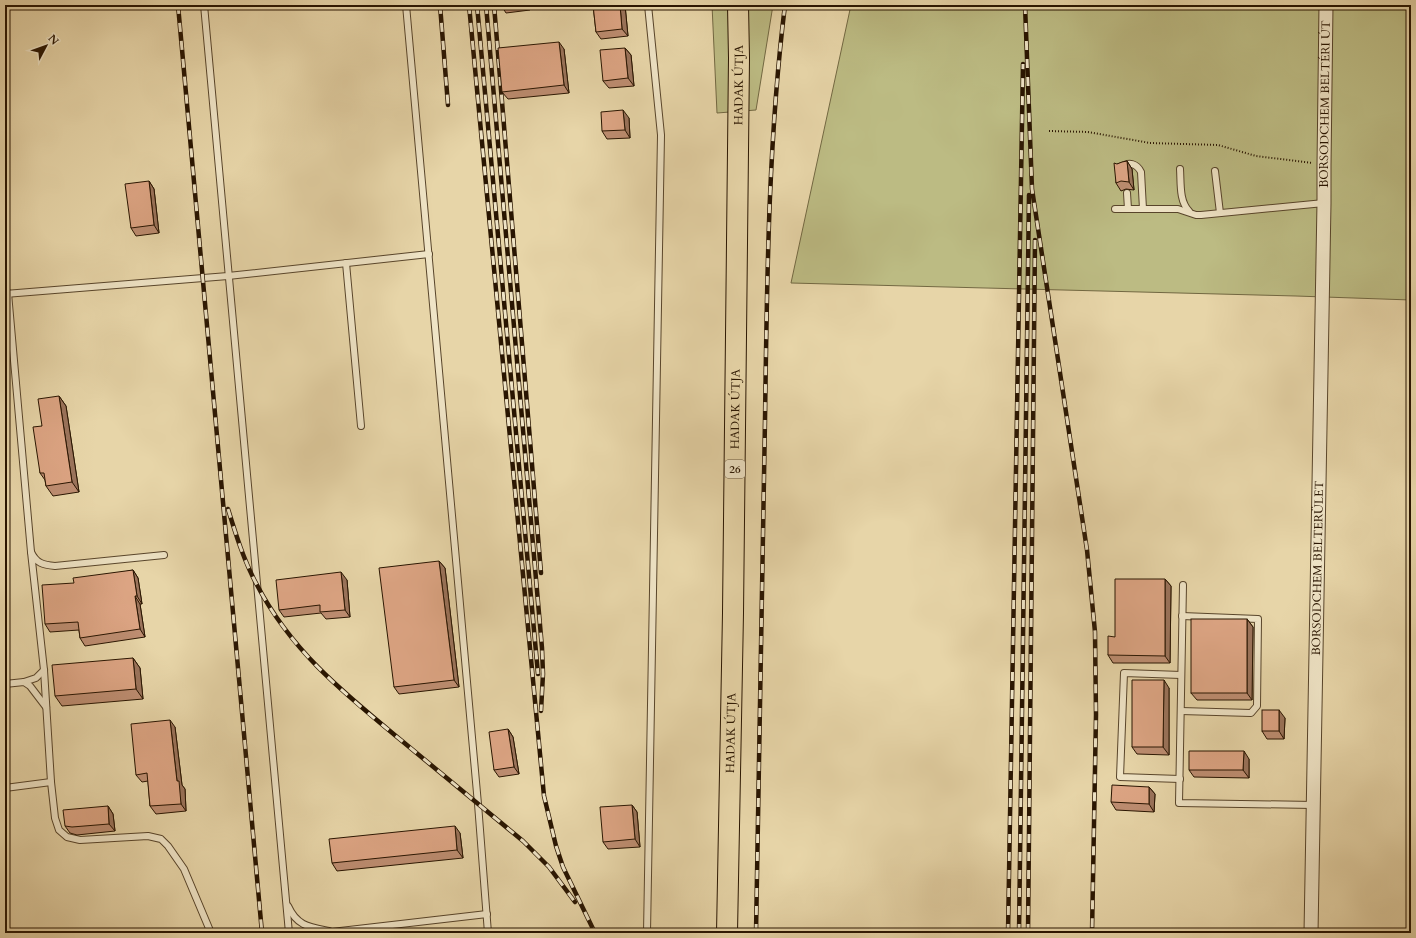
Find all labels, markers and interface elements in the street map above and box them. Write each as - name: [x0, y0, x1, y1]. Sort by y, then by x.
- street label: BORSODCHEM BELTÉRI ÚT: [1316, 20, 1334, 188]
- north arrow: [26, 26, 66, 66]
- text: N: [44, 31, 62, 49]
- street label: HADAK ÚTJA: [730, 44, 747, 125]
- street label: HADAK ÚTJA: [726, 368, 744, 449]
- road number: 26: [725, 460, 745, 478]
- street label: BORSODCHEM BELTERÜLET: [1308, 480, 1327, 656]
- street label: HADAK ÚTJA: [722, 692, 740, 773]

